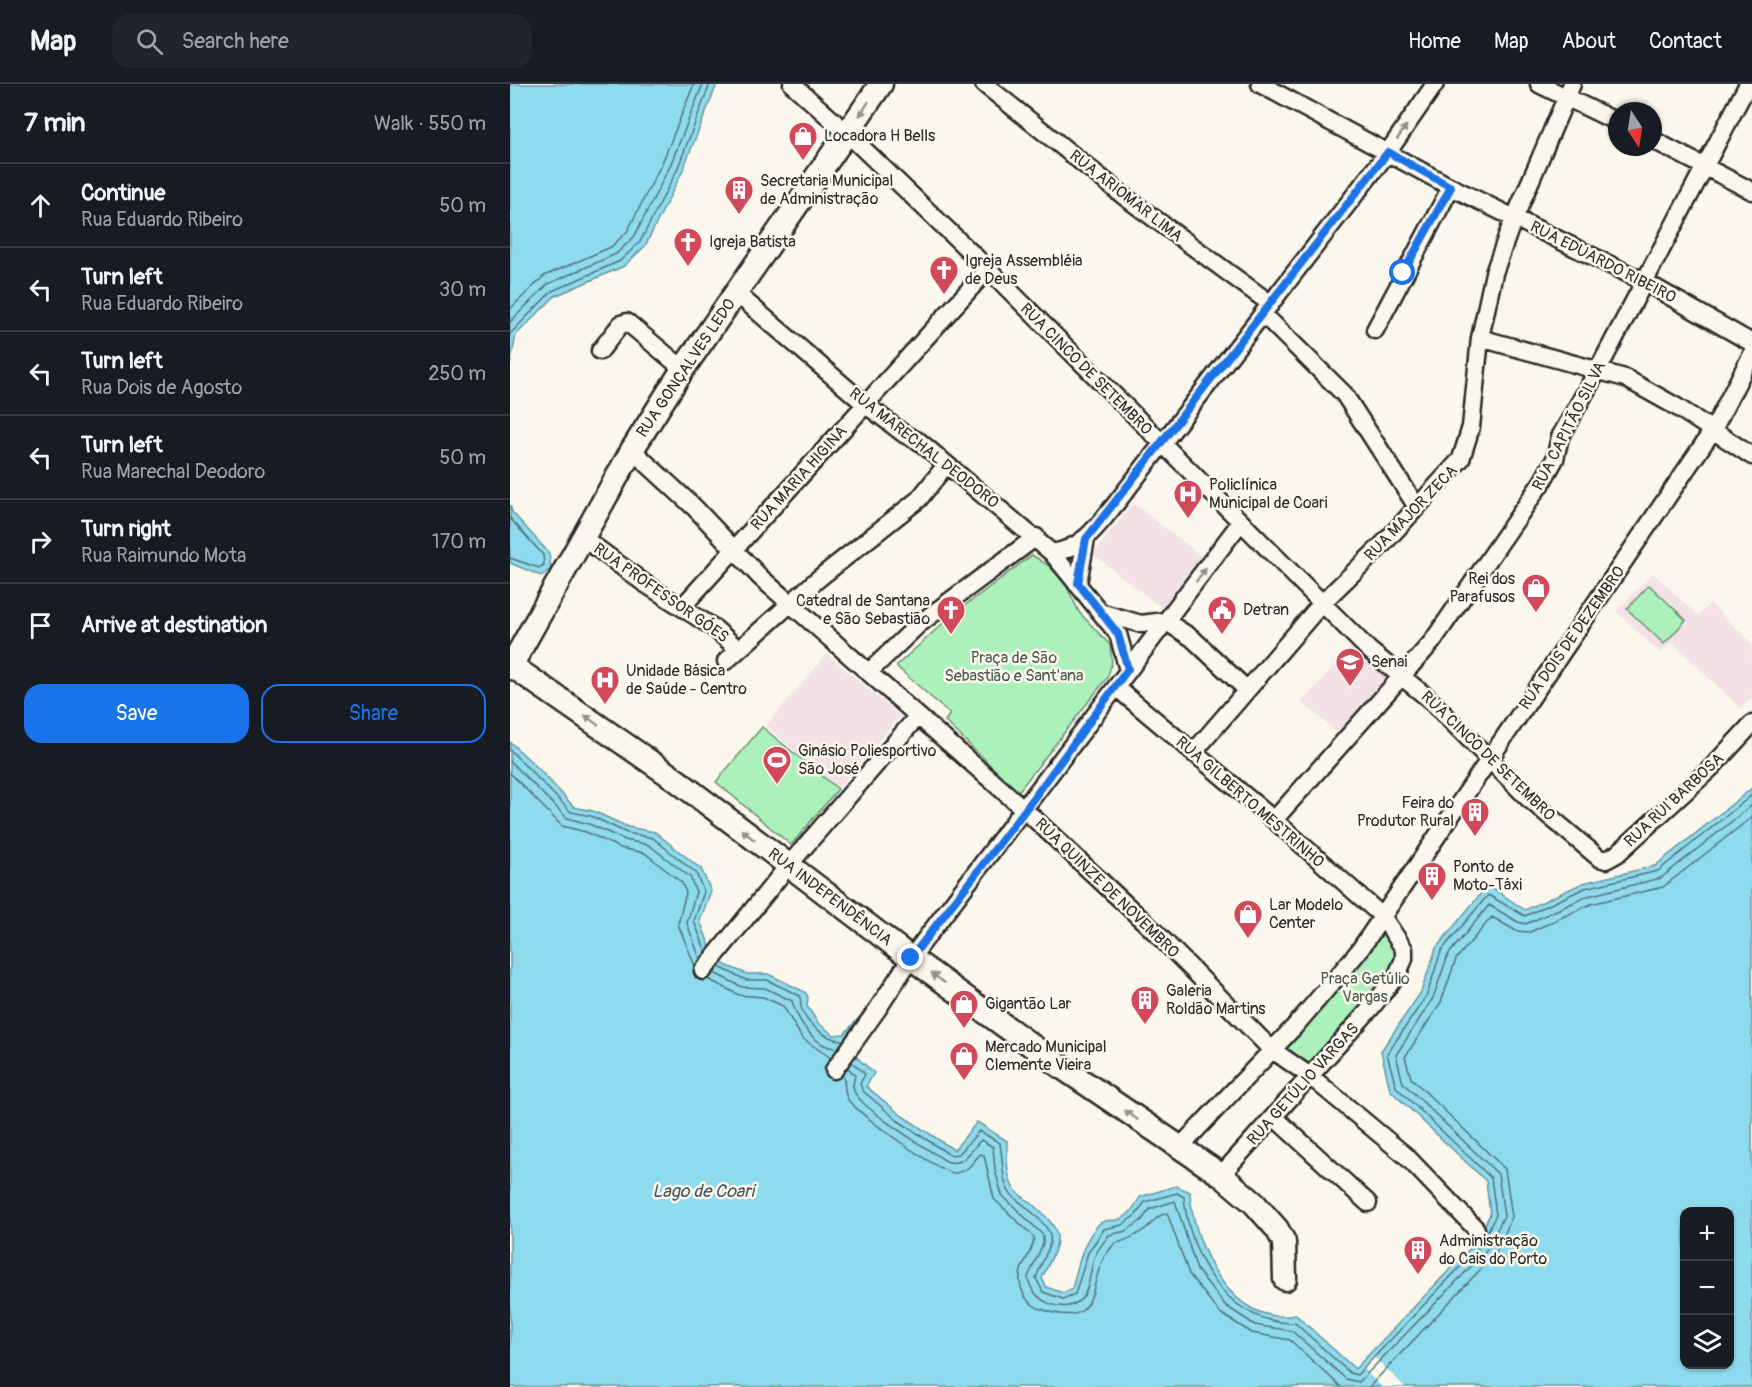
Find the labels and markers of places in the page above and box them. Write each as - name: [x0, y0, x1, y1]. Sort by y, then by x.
- shop icon: Locadora H Bells: [787, 120, 819, 162]
- place label: Locadora H Bells: [824, 126, 935, 146]
- place label: Secretaria Municipal de Administração: [760, 171, 893, 209]
- building icon: Secretaria Municipal de Administração: [723, 174, 755, 216]
- church icon: Igreja Batista: [672, 226, 704, 268]
- place label: Igreja Batista: [709, 232, 796, 252]
- place label: Igreja Assembléia de Deus: [965, 251, 1083, 289]
- church icon: Igreja Assembléia de Deus: [928, 254, 960, 296]
- place label: Policlínica Municipal de Coari: [1209, 475, 1328, 513]
- hospital icon: Policlínica Municipal de Coari: [1172, 478, 1204, 520]
- place label: Rei dos Parafusos: [1449, 569, 1515, 607]
- shop icon: Rei dos Parafusos: [1520, 572, 1552, 614]
- place label: Catedral de Santana e São Sebastião: [796, 591, 930, 629]
- church icon: Catedral de Santana e São Sebastião: [935, 594, 967, 636]
- public building icon: Detran: [1206, 594, 1238, 636]
- place label: Detran: [1243, 600, 1289, 620]
- school or university icon: Senai: [1334, 646, 1366, 688]
- place label: Senai: [1371, 652, 1407, 672]
- place label: Unidade Básica de Saúde - Centro: [626, 661, 747, 699]
- hospital icon: Unidade Básica de Saúde - Centro: [589, 664, 621, 706]
- place label: Ginásio Poliesportivo São José: [798, 741, 937, 779]
- sports icon: Ginásio Poliesportivo São José: [761, 744, 793, 786]
- place label: Feira do Produtor Rural: [1357, 793, 1454, 831]
- building icon: Feira do Produtor Rural: [1459, 796, 1491, 838]
- place label: Ponto de Moto-Táxi: [1453, 857, 1522, 895]
- building icon: Ponto de Moto-Táxi: [1416, 860, 1448, 902]
- place label: Lar Modelo Center: [1269, 895, 1343, 933]
- shop icon: Lar Modelo Center: [1232, 898, 1264, 940]
- place label: Galeria Roldão Martins: [1166, 981, 1266, 1019]
- building icon: Galeria Roldão Martins: [1129, 984, 1161, 1026]
- shop icon: Gigantão Lar: [948, 988, 980, 1030]
- place label: Gigantão Lar: [985, 994, 1072, 1014]
- place label: Mercado Municipal Clemente Vieira: [985, 1037, 1107, 1075]
- shop icon: Mercado Municipal Clemente Vieira: [948, 1040, 980, 1082]
- place label: Administração do Cais do Porto: [1439, 1231, 1548, 1269]
- building icon: Administração do Cais do Porto: [1402, 1234, 1434, 1276]

